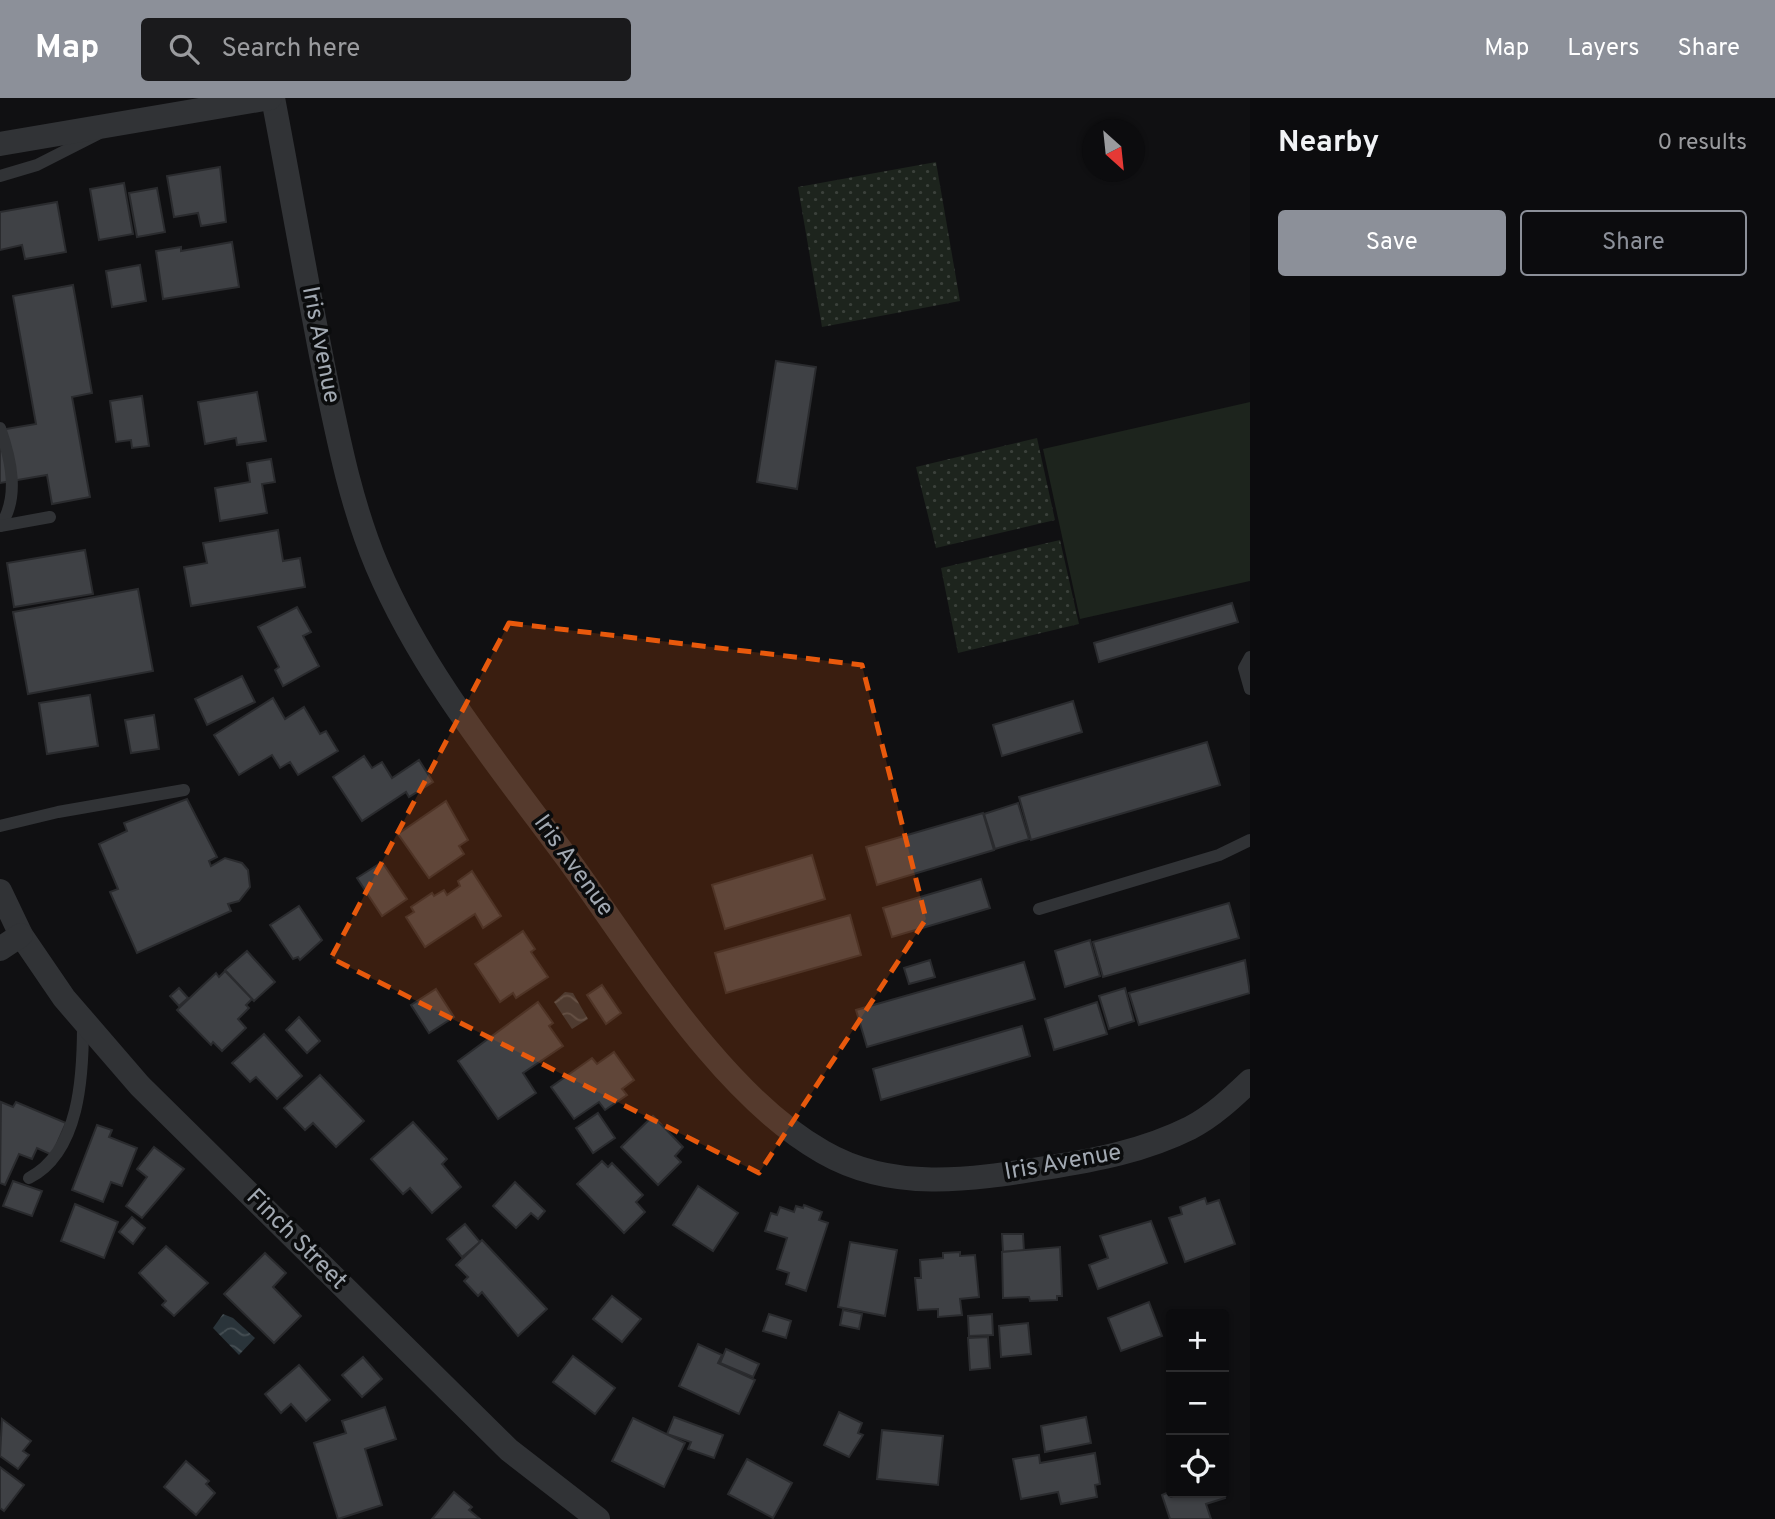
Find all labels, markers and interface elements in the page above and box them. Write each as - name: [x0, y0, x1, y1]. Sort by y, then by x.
- search box: [141, 18, 631, 81]
- text: Map: [35, 28, 99, 70]
- icon: search: [165, 30, 203, 68]
- text: Search here: [221, 33, 360, 66]
- text: Map: [1484, 34, 1529, 64]
- text: Layers: [1567, 34, 1639, 64]
- text: Share: [1677, 34, 1740, 64]
- north arrow: [1082, 119, 1145, 182]
- text: Nearby: [1278, 125, 1379, 162]
- text: 0 results: [1658, 129, 1747, 158]
- button: Save: [1278, 210, 1506, 276]
- button: Share: [1520, 210, 1747, 276]
- street label: Iris Avenue: [294, 284, 346, 406]
- street label: Iris Avenue: [526, 809, 620, 923]
- street label: Iris Avenue: [1002, 1138, 1124, 1188]
- street label: Finch Street: [239, 1183, 353, 1297]
- map controls: [1166, 1309, 1229, 1498]
- button: +: [1166, 1309, 1229, 1372]
- button: −: [1166, 1372, 1229, 1435]
- button: locate: [1166, 1435, 1229, 1498]

